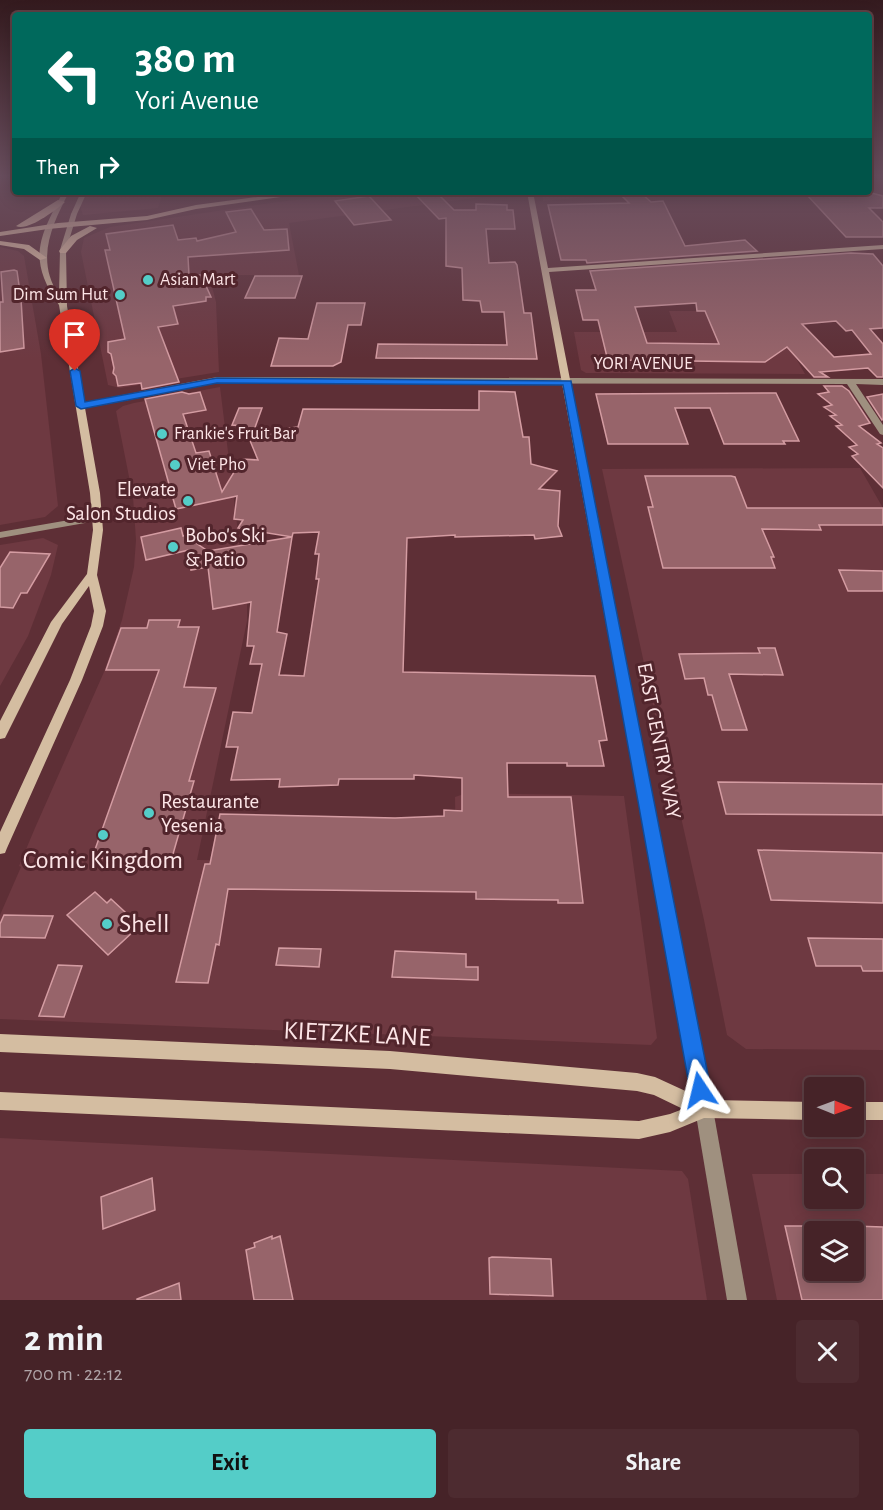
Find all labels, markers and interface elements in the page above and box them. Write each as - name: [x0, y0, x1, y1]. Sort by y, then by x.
- icon: left: [36, 36, 114, 114]
- text: 380 m: [135, 38, 236, 80]
- text: Yori Avenue: [135, 87, 259, 114]
- icon: right: [92, 150, 125, 183]
- text: Then: [36, 156, 80, 178]
- place label: Asian Mart: [160, 271, 236, 289]
- marker: Asian Mart: [141, 273, 155, 287]
- place label: Dim Sum Hut: [13, 286, 108, 304]
- marker: Dim Sum Hut: [113, 288, 127, 302]
- pin: [49, 309, 100, 371]
- icon: arrive: [58, 318, 91, 351]
- street label: YORI AVENUE: [593, 355, 693, 373]
- place label: Frankie's Fruit Bar: [174, 425, 296, 443]
- marker: Frankie's Fruit Bar: [155, 427, 169, 441]
- place label: Viet Pho: [187, 456, 246, 474]
- marker: Viet Pho: [168, 458, 182, 472]
- place label: Elevate Salon Studios: [66, 479, 176, 524]
- marker: Elevate Salon Studios: [181, 494, 195, 508]
- place label: Bobo's Ski & Patio: [185, 525, 265, 570]
- marker: Bobo's Ski & Patio: [166, 540, 180, 554]
- street label: EAST GENTRY WAY: [634, 661, 684, 821]
- place label: Restaurante Yesenia: [161, 791, 259, 836]
- marker: Restaurante Yesenia: [142, 806, 156, 820]
- marker: Comic Kingdom: [96, 828, 110, 842]
- place label: Comic Kingdom: [23, 847, 183, 873]
- place label: Shell: [119, 911, 169, 937]
- marker: Shell: [100, 917, 114, 931]
- street label: KIETZKE LANE: [283, 1017, 431, 1051]
- position arrow: [668, 1058, 732, 1122]
- north arrow: [804, 1077, 864, 1137]
- map controls: [804, 1077, 864, 1281]
- button: search: [804, 1149, 864, 1209]
- button: layers: [804, 1221, 864, 1281]
- button: close: [796, 1320, 859, 1383]
- text: 2 min: [24, 1321, 104, 1357]
- text: 700 m · 22:12: [24, 1364, 123, 1384]
- button: Exit: [24, 1429, 436, 1498]
- button: Share: [448, 1429, 859, 1498]

